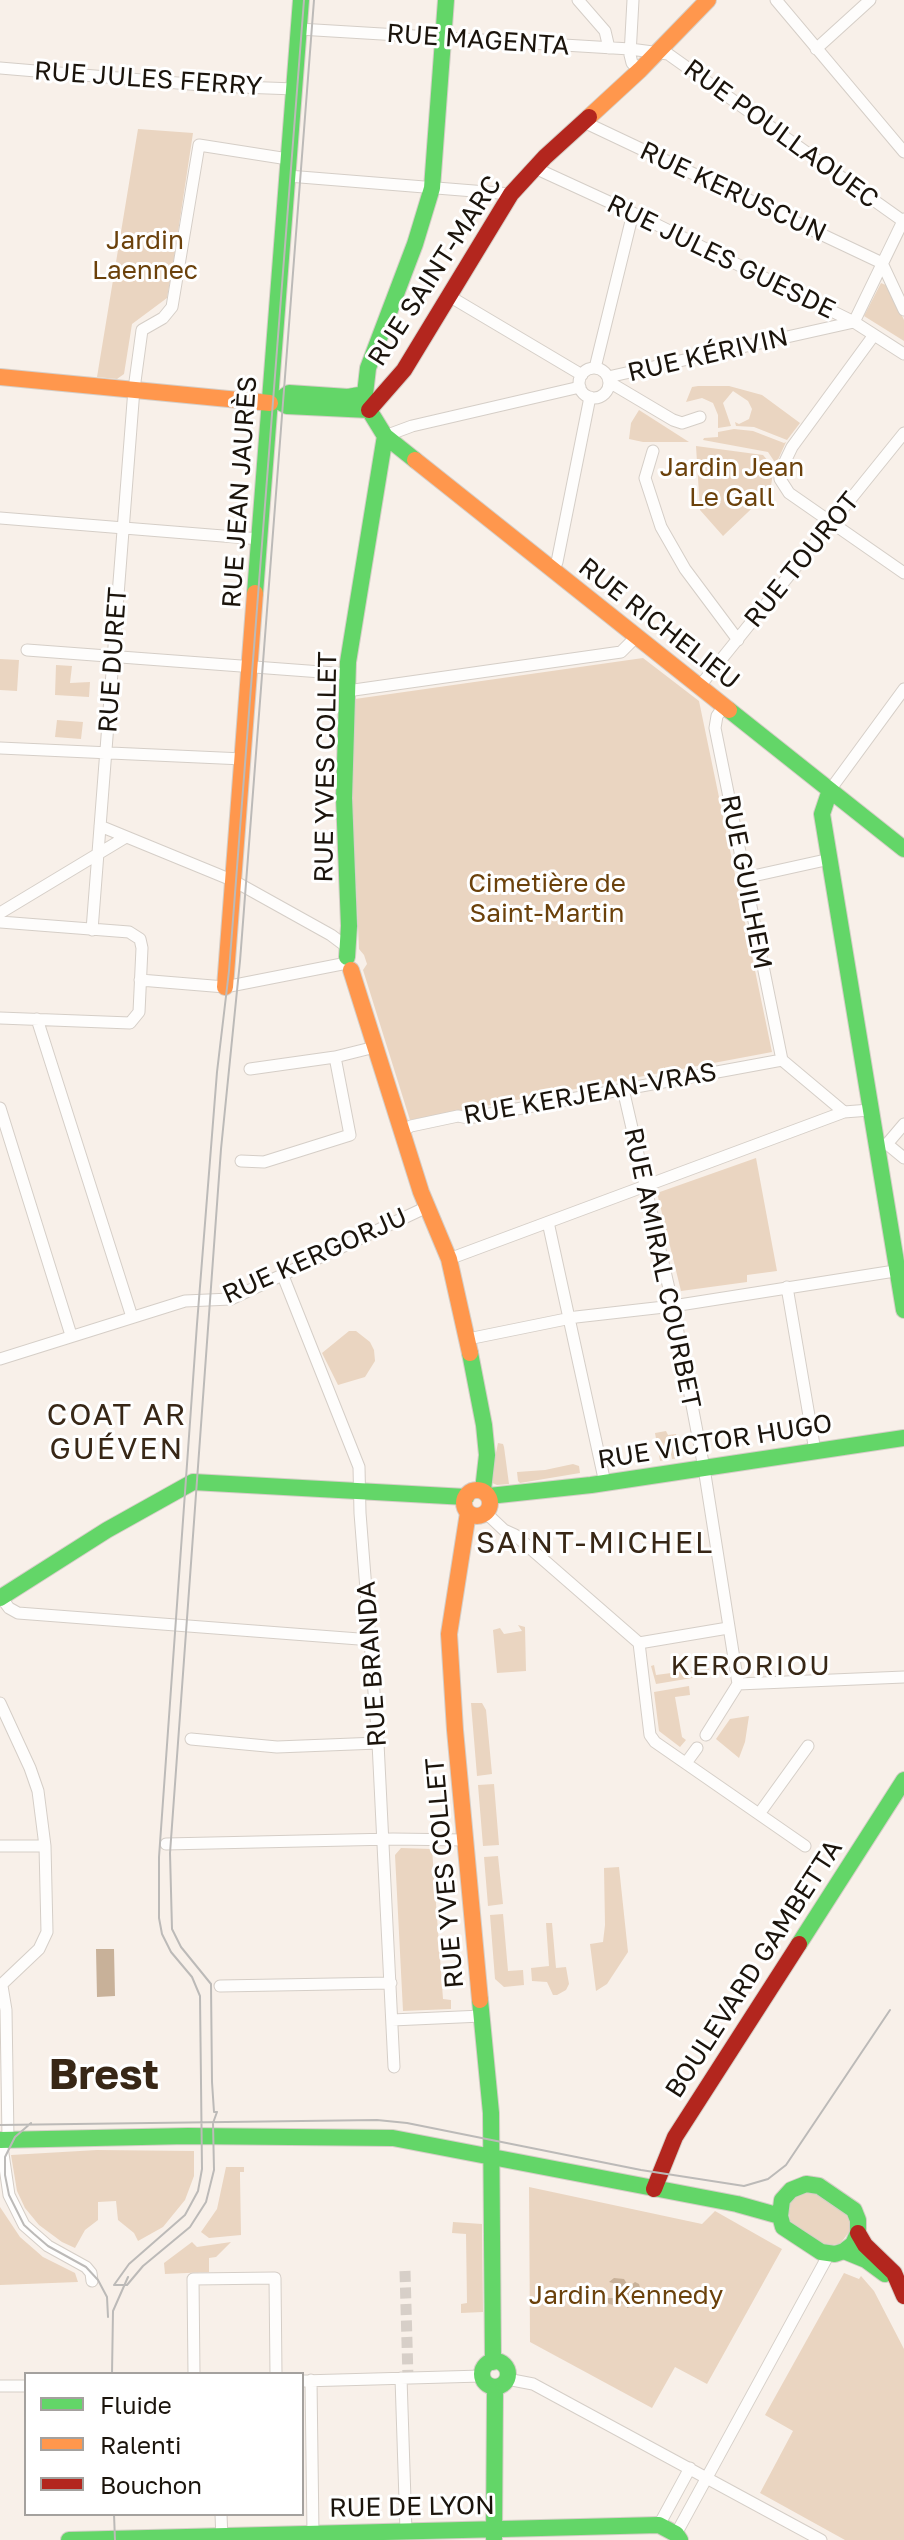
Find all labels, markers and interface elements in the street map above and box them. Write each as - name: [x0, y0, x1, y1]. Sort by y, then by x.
- street label: RUE MAGENTA: [385, 18, 571, 62]
- street label: RUE POULLAOUEC: [678, 53, 884, 215]
- street label: RUE JULES FERRY: [33, 55, 263, 103]
- street label: RUE KERUSCUN: [635, 135, 831, 249]
- street label: RUE SAINT-MARC: [362, 170, 508, 372]
- street label: RUE JULES GUESDE: [602, 188, 840, 326]
- park label: Jardin Laennec: [92, 225, 198, 286]
- street label: RUE KÉRIVIN: [625, 321, 791, 389]
- street label: RUE JEAN JAURÈS: [216, 375, 264, 609]
- park label: Jardin Jean Le Gall: [660, 452, 804, 514]
- street label: RUE TOUROT: [738, 486, 866, 634]
- street label: RUE RICHELIEU: [572, 551, 746, 697]
- street label: RUE DURET: [92, 586, 134, 734]
- street label: RUE YVES COLLET: [308, 651, 344, 883]
- street label: RUE GUILHEM: [714, 792, 778, 972]
- park label: Cimetière de Saint-Martin: [468, 868, 626, 930]
- street label: RUE KERJEAN-VRAS: [461, 1056, 719, 1132]
- street label: RUE AMIRAL COURBET: [617, 1125, 707, 1411]
- street label: RUE KERGORJU: [218, 1201, 412, 1311]
- district label: COAT AR GUÉVEN: [47, 1397, 187, 1468]
- street label: RUE VICTOR HUGO: [596, 1408, 834, 1476]
- district label: SAINT-MICHEL: [476, 1525, 714, 1561]
- street label: RUE BRANDA: [351, 1580, 393, 1748]
- district label: KERORIOU: [670, 1649, 832, 1683]
- street label: RUE YVES COLLET: [419, 1757, 471, 1989]
- street label: BOULEVARD GAMBETTA: [659, 1834, 849, 2104]
- district label: Brest: [49, 2051, 159, 2101]
- park label: Jardin Kennedy: [529, 2280, 723, 2312]
- legend: [24, 2372, 304, 2516]
- text: Fluide: [100, 2390, 172, 2419]
- text: Ralenti: [100, 2430, 182, 2459]
- text: Bouchon: [100, 2470, 202, 2499]
- street label: RUE DE LYON: [329, 2490, 495, 2524]

